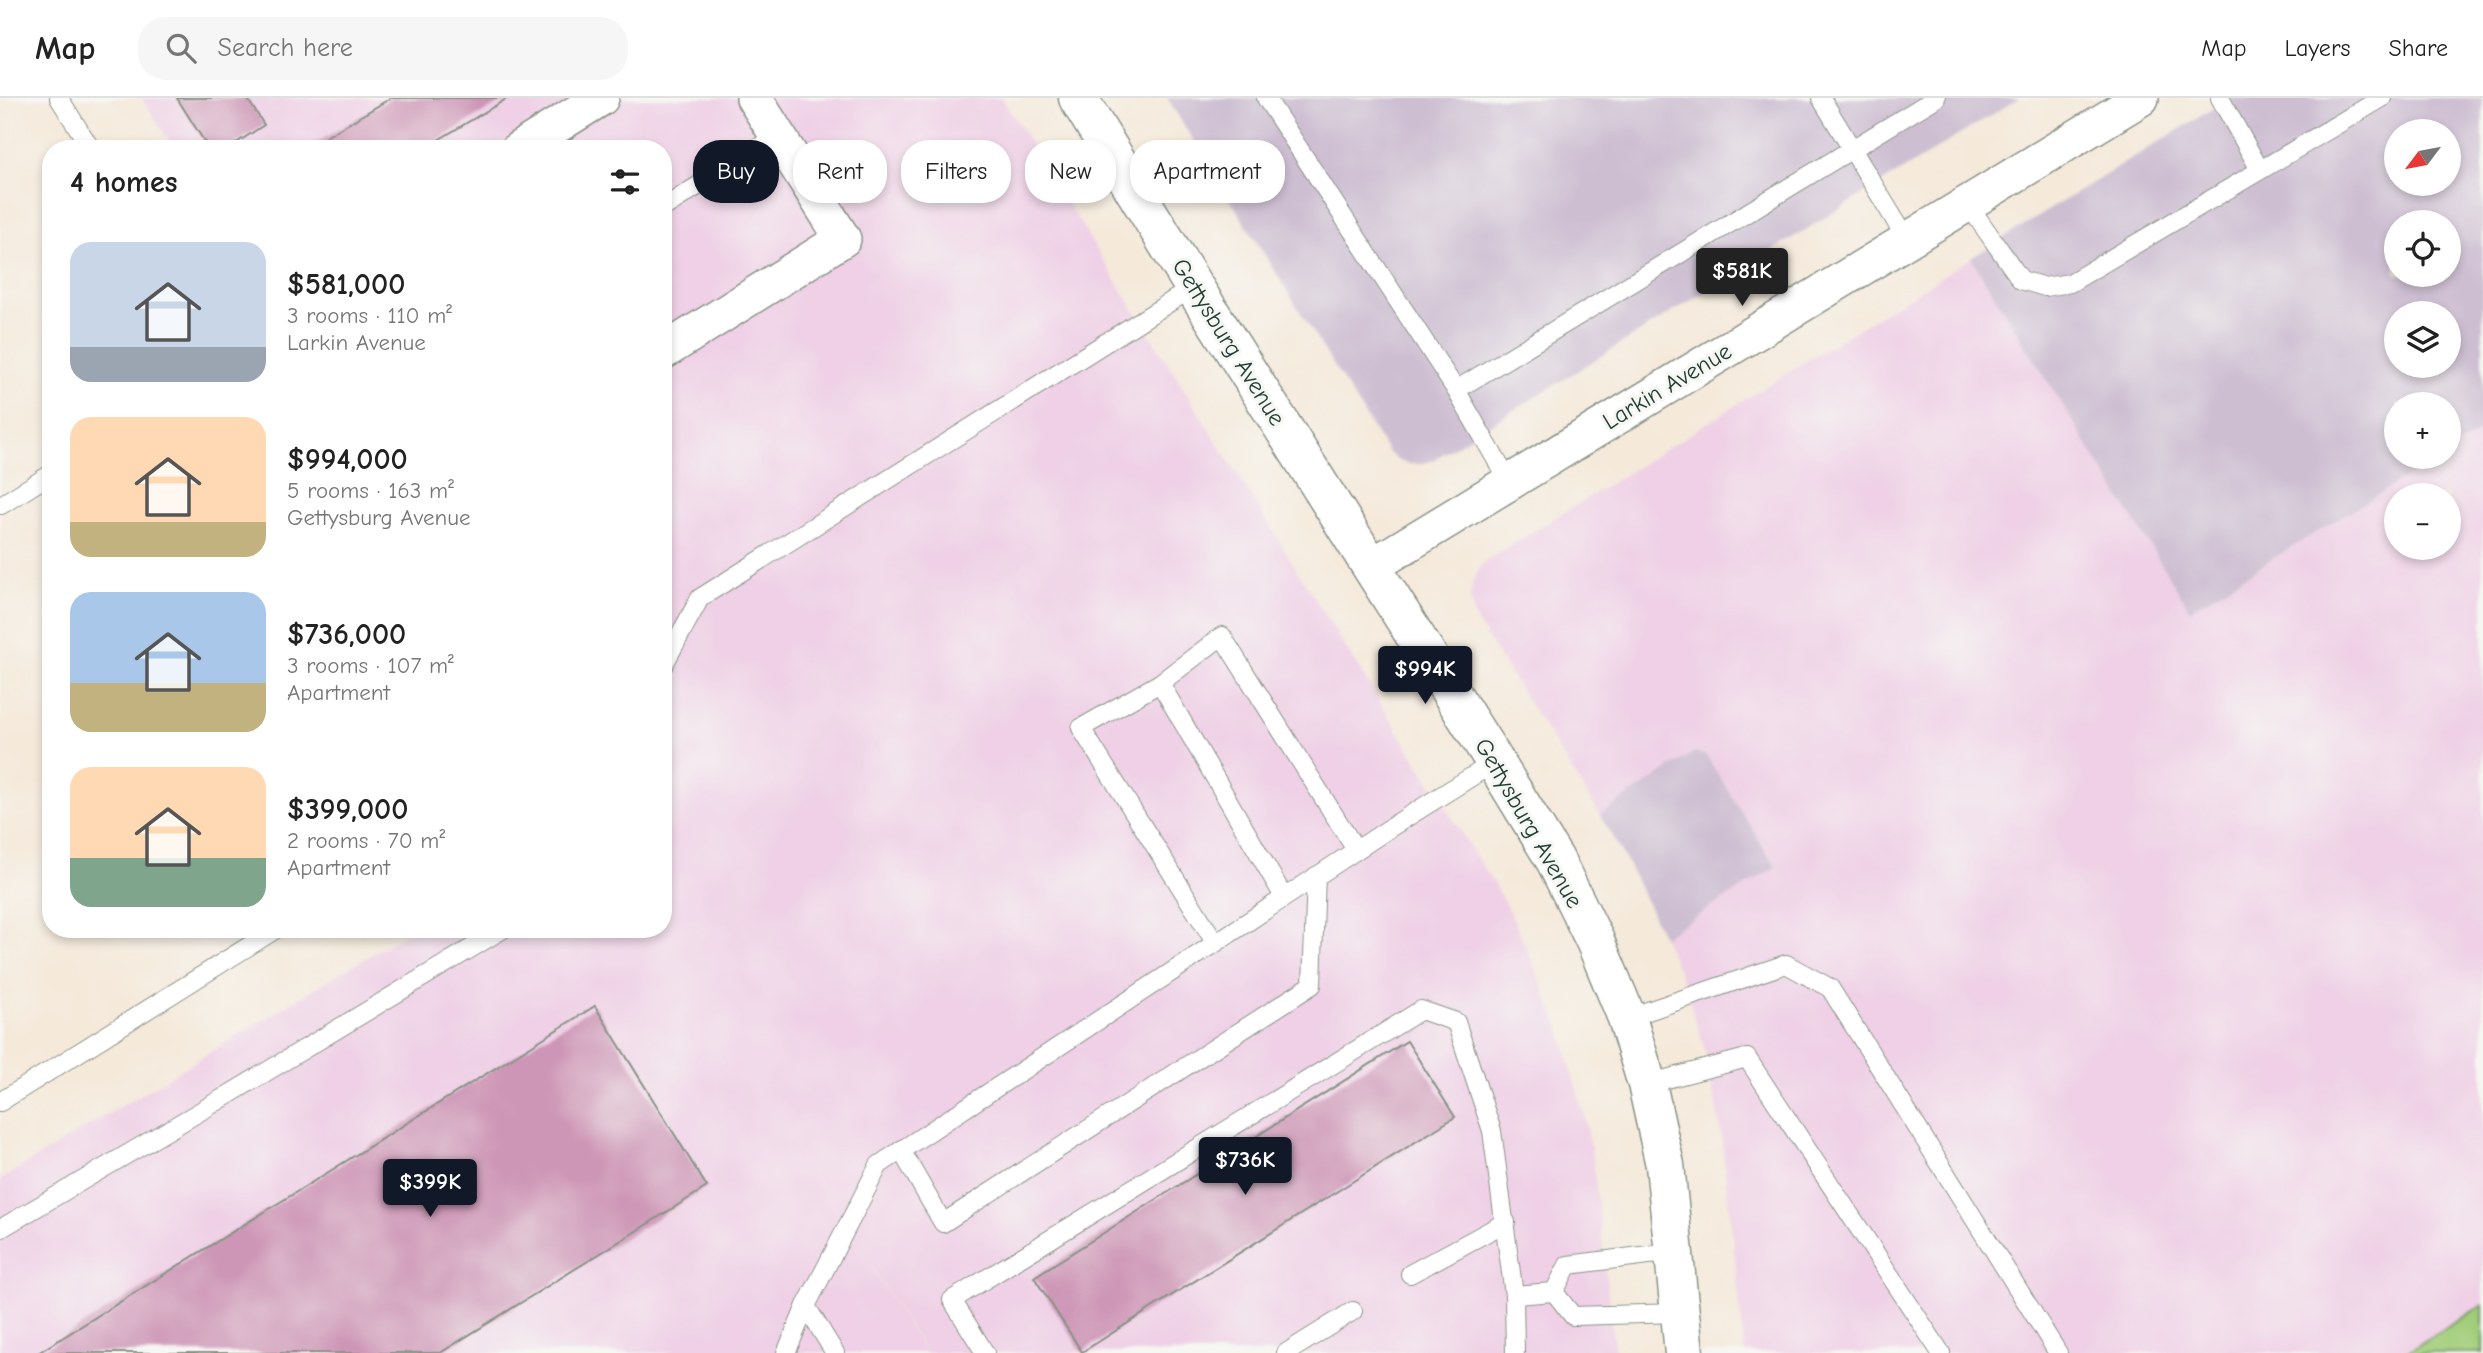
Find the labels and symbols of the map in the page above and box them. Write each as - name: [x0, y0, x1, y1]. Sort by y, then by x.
- north arrow: [2384, 119, 2460, 196]
- pin: $581K: [1693, 248, 1791, 308]
- street label: Gettysburg Avenue: [1166, 253, 1292, 431]
- street label: Larkin Avenue: [1598, 337, 1736, 435]
- pin: $994K: [1376, 646, 1474, 706]
- street label: Gettysburg Avenue: [1469, 733, 1589, 913]
- pin: $736K: [1196, 1138, 1294, 1197]
- pin: $399K: [381, 1160, 479, 1219]

